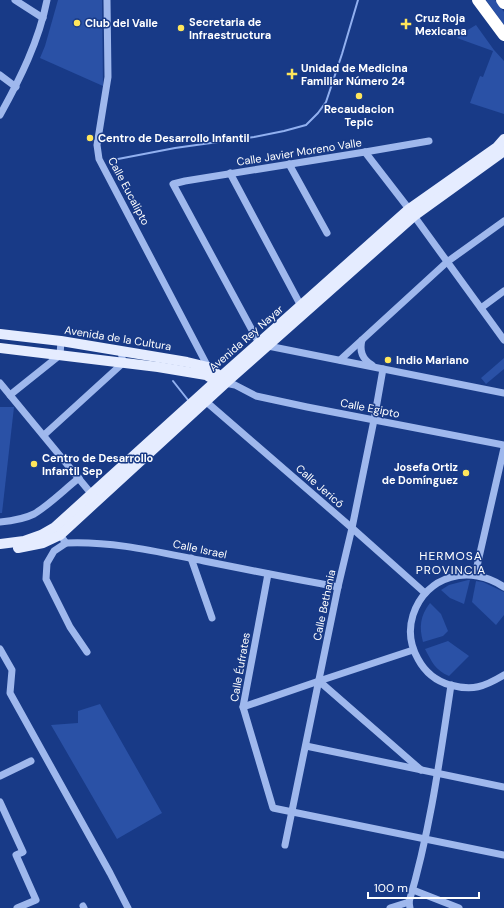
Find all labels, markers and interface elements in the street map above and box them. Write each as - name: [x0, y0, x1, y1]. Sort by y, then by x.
- place label: Cruz Roja Mexicana: [415, 11, 467, 38]
- place label: Secretaria de Infraestructura: [189, 15, 271, 42]
- place label: Club del Valle: [85, 16, 158, 30]
- marker: Club del Valle: [72, 18, 82, 28]
- marker: Cruz Roja Mexicana: [400, 18, 412, 30]
- marker: Secretaria de Infraestructura: [176, 23, 186, 33]
- place label: Unidad de Medicina Familiar Número 24: [301, 61, 408, 88]
- marker: Unidad de Medicina Familiar Número 24: [286, 68, 298, 80]
- marker: Recaudacion Tepic: [354, 91, 364, 101]
- place label: Recaudacion Tepic: [324, 102, 394, 129]
- place label: Centro de Desarrollo Infantil: [98, 131, 250, 145]
- marker: Centro de Desarrollo Infantil: [85, 133, 95, 143]
- street label: Calle Javier Moreno Valle: [235, 135, 363, 169]
- street label: Calle Eucalipto: [105, 155, 153, 227]
- street label: Avenida Rey Nayar: [206, 302, 286, 374]
- street label: Avenida de la Cultura: [64, 323, 172, 353]
- place label: Indio Mariano: [396, 353, 469, 367]
- marker: Indio Mariano: [383, 355, 393, 365]
- street label: Calle Egipto: [339, 395, 401, 421]
- place label: Centro de Desarrollo Infantil Sep: [42, 451, 154, 478]
- marker: Centro de Desarrollo Infantil Sep: [29, 459, 39, 469]
- place label: Josefa Ortiz de Domínguez: [382, 460, 458, 487]
- street label: Calle Jericó: [293, 461, 347, 511]
- marker: Josefa Ortiz de Domínguez: [461, 468, 471, 478]
- street label: Calle Israel: [172, 536, 228, 562]
- district label: HERMOSA PROVINCIA: [416, 548, 486, 578]
- street label: Calle Bethania: [310, 568, 338, 642]
- street label: Calle Éufrates: [227, 631, 253, 703]
- scale bar: [368, 874, 479, 900]
- text: 100 m: [374, 880, 408, 896]

